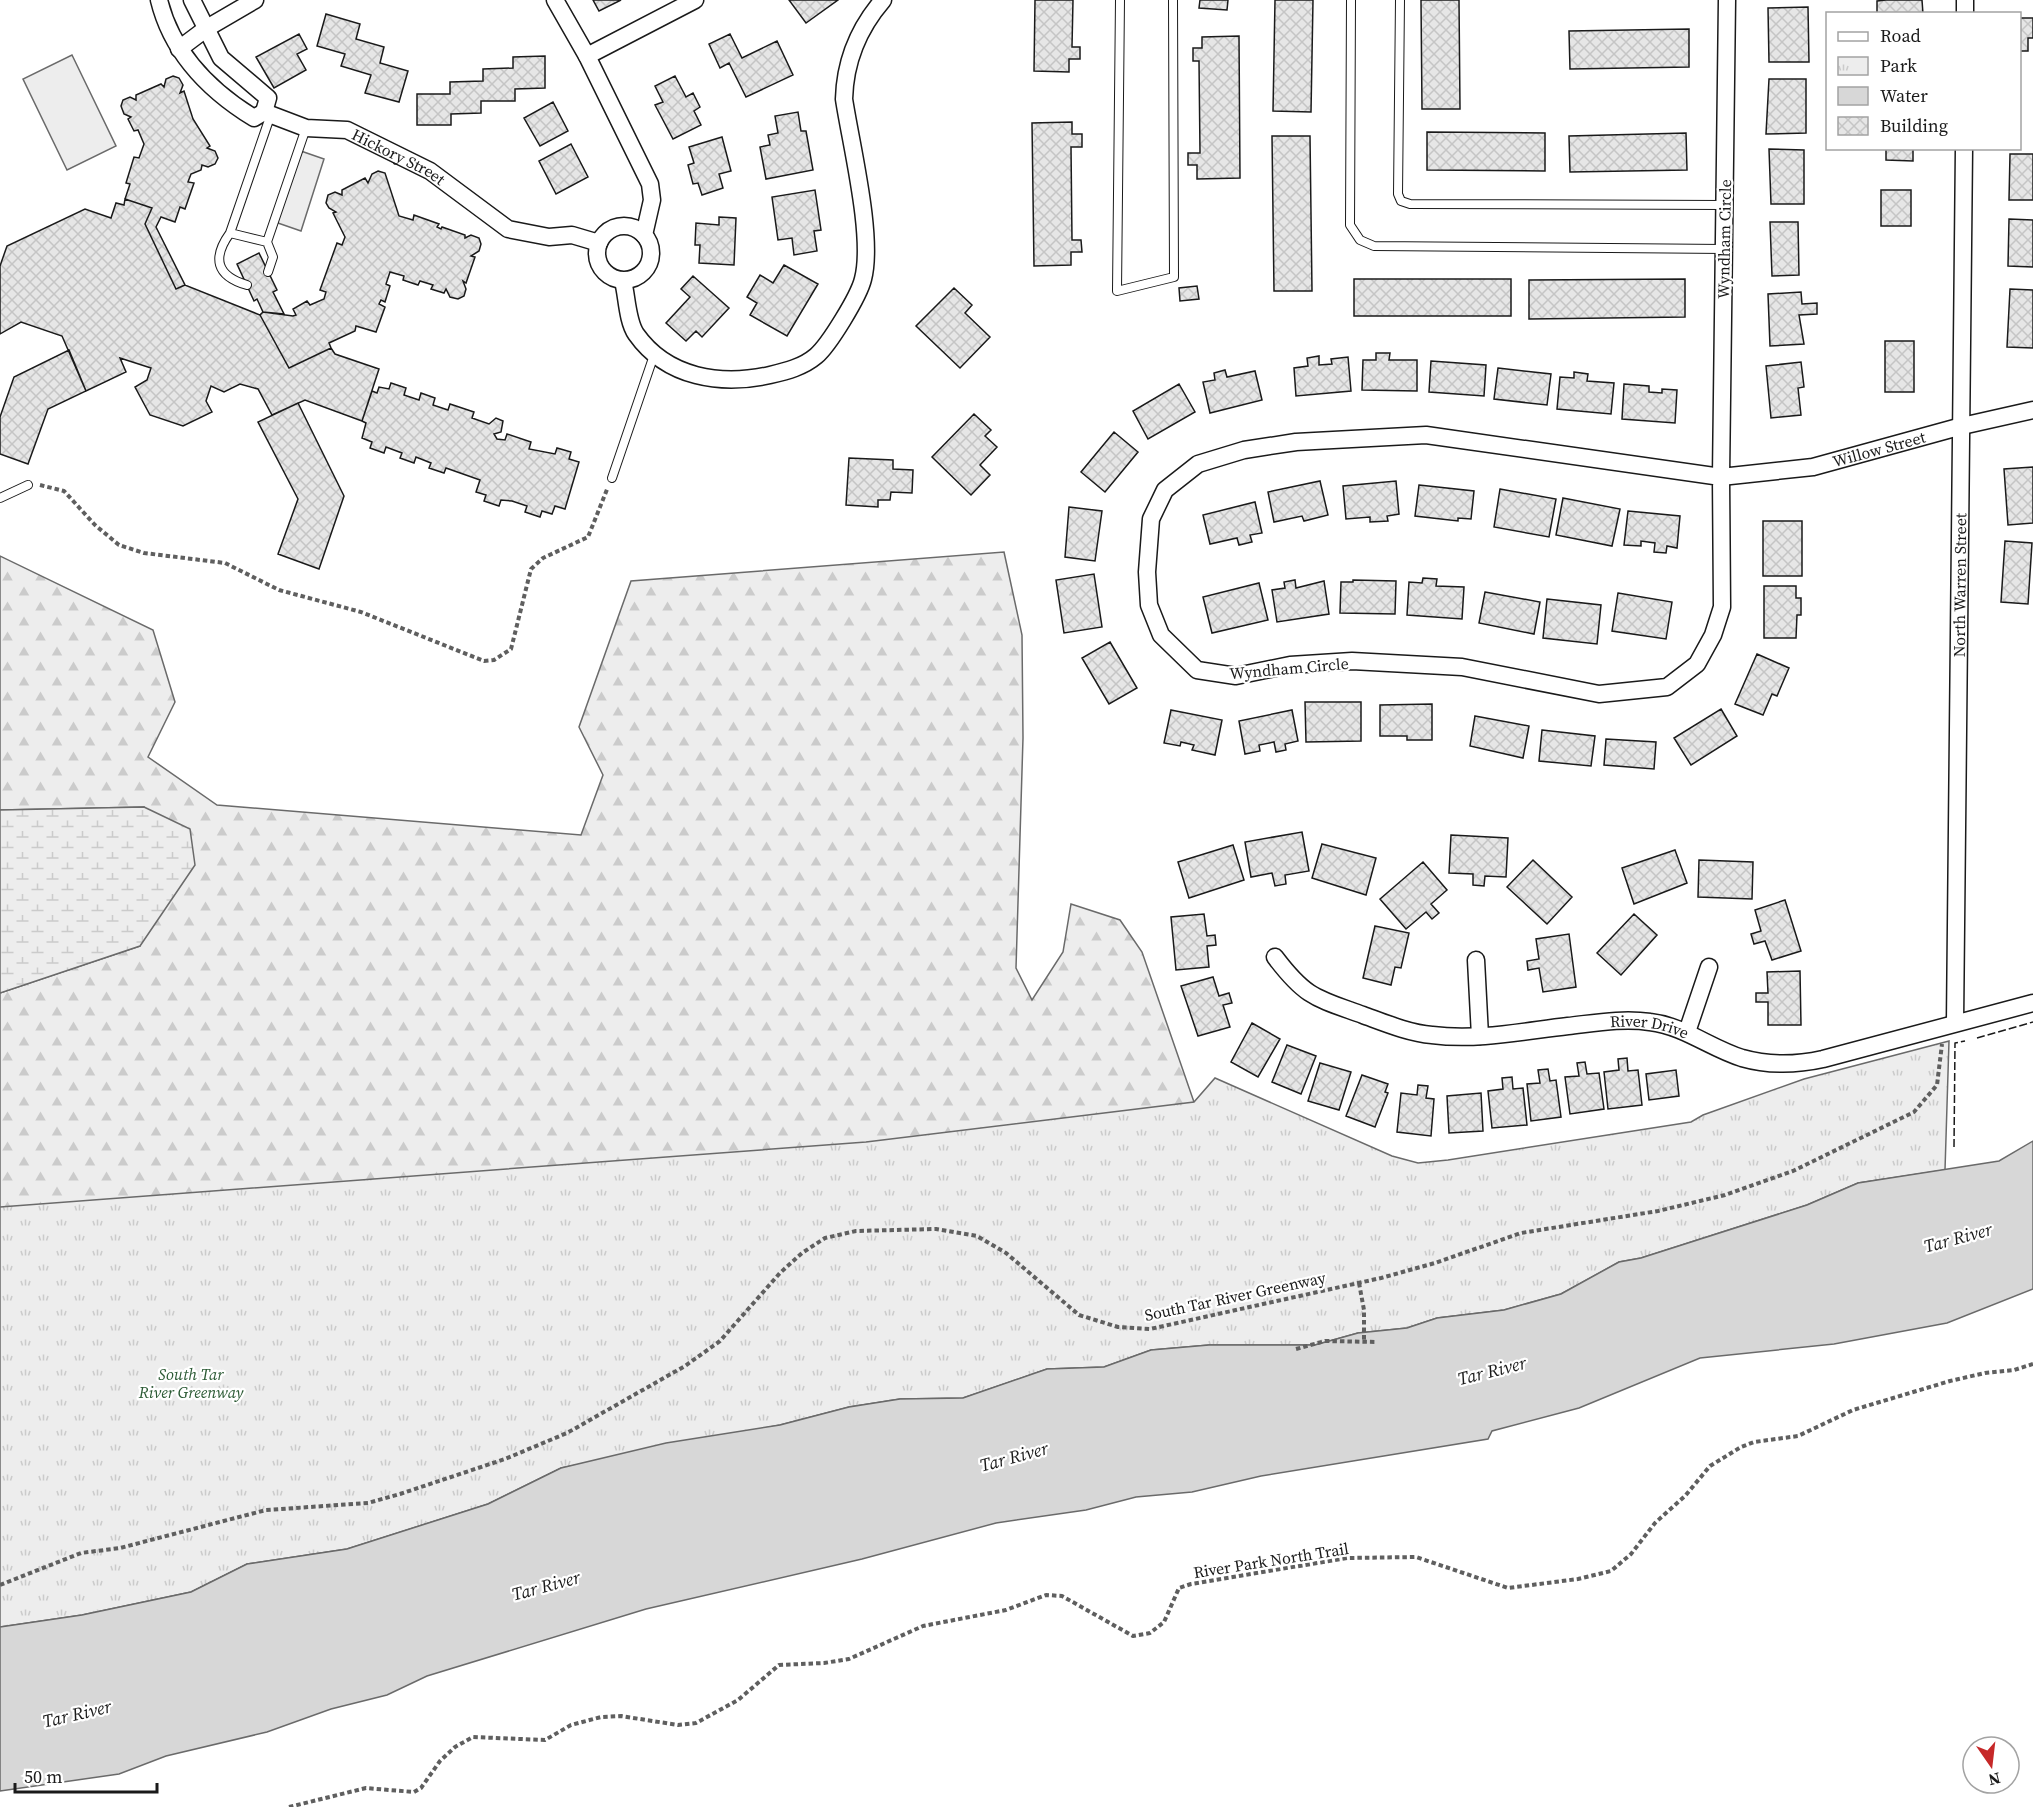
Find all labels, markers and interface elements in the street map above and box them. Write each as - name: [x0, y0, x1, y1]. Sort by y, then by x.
- legend: [1826, 12, 2021, 150]
- text: Road: [1880, 23, 1921, 48]
- text: Park: [1880, 53, 1917, 78]
- text: Water: [1880, 83, 1928, 108]
- text: Building: [1880, 113, 1948, 138]
- street label: Hickory Street: [348, 123, 451, 190]
- street label: Wyndham Circle: [1712, 179, 1736, 299]
- street label: Willow Street: [1830, 425, 1929, 472]
- street label: North Warren Street: [1948, 512, 1971, 657]
- street label: Wyndham Circle: [1228, 652, 1350, 684]
- street label: River Drive: [1609, 1010, 1692, 1044]
- water label: Tar River: [1921, 1216, 1996, 1259]
- street label: South Tar River Greenway: [1142, 1266, 1328, 1326]
- water label: Tar River: [1455, 1350, 1530, 1391]
- park label: South Tar River Greenway: [138, 1363, 244, 1403]
- water label: Tar River: [977, 1435, 1052, 1478]
- street label: River Park North Trail: [1192, 1537, 1350, 1583]
- water label: Tar River: [509, 1564, 584, 1607]
- water label: Tar River: [40, 1693, 115, 1734]
- north arrow: [1961, 1735, 2021, 1795]
- scale bar: [15, 1756, 158, 1794]
- text: 50 m: [24, 1764, 62, 1789]
- text: N: [1986, 1767, 2003, 1792]

